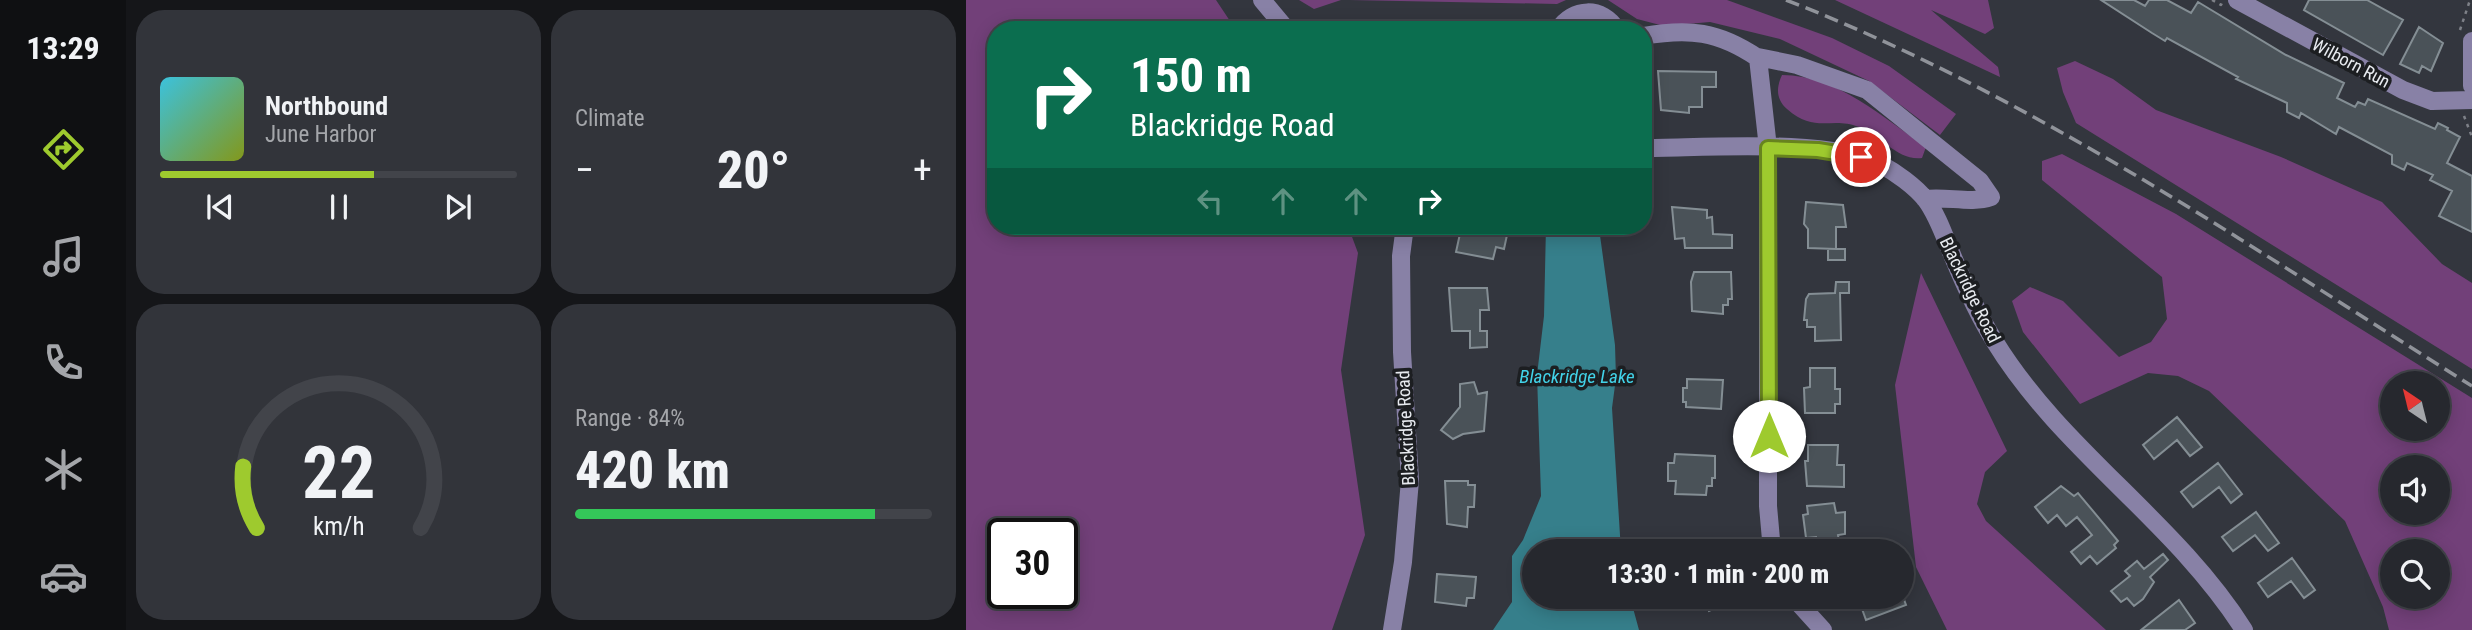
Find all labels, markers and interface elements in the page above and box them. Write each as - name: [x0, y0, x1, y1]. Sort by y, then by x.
- text: 13:29: [26, 29, 100, 67]
- street label: Wilborn Run: [2309, 33, 2394, 92]
- text: 150 m: [1130, 47, 1252, 104]
- icon: right: [1015, 49, 1106, 140]
- text: Northbound: [265, 91, 388, 121]
- text: Climate: [575, 105, 645, 132]
- text: Blackridge Road: [1130, 106, 1335, 144]
- text: June Harbor: [265, 121, 377, 148]
- icon: directions: [39, 125, 88, 174]
- pin: [1831, 127, 1891, 187]
- icon: arrive: [1842, 138, 1880, 176]
- text: 20°: [717, 140, 790, 201]
- text: −: [575, 148, 594, 192]
- text: +: [913, 148, 932, 192]
- icon: left: [1191, 182, 1229, 220]
- icon: ahead: [1264, 182, 1302, 220]
- icon: ahead: [1337, 182, 1375, 220]
- icon: right: [1410, 182, 1448, 220]
- icon: previous: [201, 188, 239, 226]
- icon: pause: [320, 188, 358, 226]
- icon: next: [439, 188, 477, 226]
- icon: music: [39, 232, 88, 281]
- street label: Blackridge Road: [1936, 233, 2005, 346]
- icon: phone: [39, 338, 88, 387]
- water label: Blackridge Lake: [1519, 365, 1635, 388]
- street label: Blackridge Road: [1392, 370, 1419, 486]
- north arrow: [2380, 371, 2450, 441]
- map controls: [2380, 371, 2450, 609]
- position arrow: [1732, 399, 1806, 473]
- text: Range · 84%: [575, 405, 685, 432]
- text: 22: [302, 430, 375, 516]
- text: 420 km: [575, 440, 730, 501]
- icon: climate: [39, 445, 88, 494]
- button: sound: [2380, 455, 2450, 525]
- text: km/h: [313, 512, 364, 541]
- speed limit sign: 30: [987, 518, 1078, 609]
- button: search: [2380, 539, 2450, 609]
- icon: car: [39, 552, 88, 601]
- text: 13:30 · 1 min · 200 m: [1607, 559, 1829, 589]

